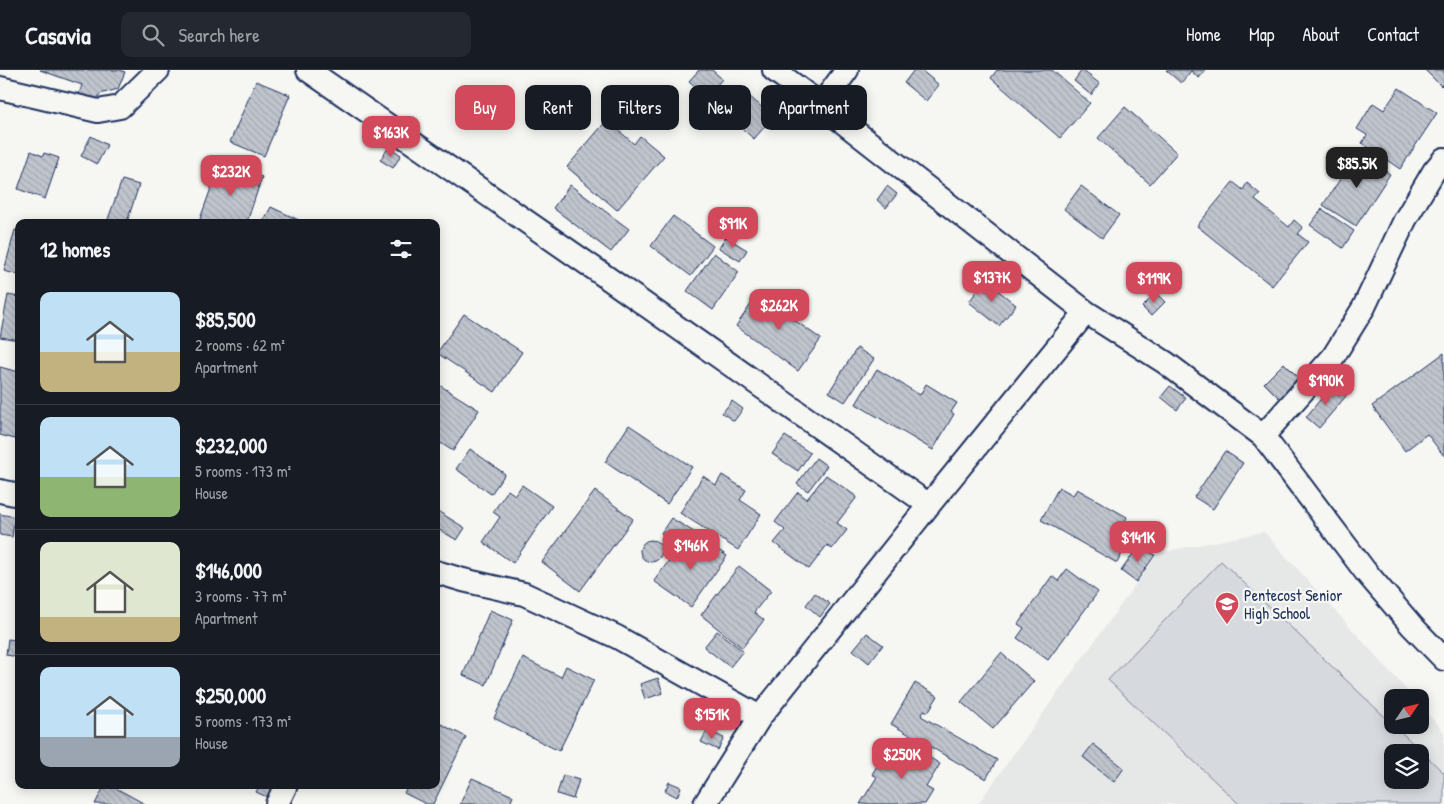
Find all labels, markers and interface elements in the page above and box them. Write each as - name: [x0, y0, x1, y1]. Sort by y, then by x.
- search box: [121, 12, 471, 57]
- text: Casavia: [25, 19, 91, 51]
- icon: search: [139, 21, 167, 49]
- text: Search here: [179, 22, 260, 48]
- text: Home: [1186, 22, 1221, 47]
- text: Map: [1249, 22, 1274, 47]
- text: About: [1302, 22, 1339, 47]
- text: Contact: [1367, 22, 1419, 47]
- chip: Buy: [455, 85, 515, 130]
- chip: Rent: [525, 85, 591, 130]
- chip: Filters: [601, 85, 679, 130]
- chip: New: [689, 85, 751, 130]
- chip: Apartment: [761, 85, 867, 130]
- pin: $163K: [356, 116, 426, 158]
- text: $163K: [373, 121, 409, 143]
- pin: $85.5K: [1316, 146, 1398, 189]
- text: $85.5K: [1337, 152, 1377, 174]
- pin: $232K: [196, 154, 266, 197]
- text: $232K: [212, 160, 250, 182]
- pin: $91K: [703, 206, 763, 249]
- text: $91K: [719, 212, 747, 234]
- text: 12 homes: [40, 235, 110, 264]
- icon: filters: [387, 235, 415, 263]
- pin: $137K: [957, 260, 1027, 303]
- pin: $119K: [1119, 262, 1189, 304]
- text: $137K: [973, 266, 1011, 288]
- text: $119K: [1137, 267, 1171, 289]
- pin: $262K: [744, 288, 814, 331]
- text: $262K: [760, 294, 798, 316]
- text: $85,500: [195, 305, 256, 334]
- icon: home: [80, 312, 140, 372]
- text: 2 rooms · 62 m²: [195, 334, 285, 356]
- text: Apartment: [195, 356, 258, 378]
- pin: $190K: [1291, 364, 1361, 406]
- text: $190K: [1308, 369, 1344, 391]
- text: $232,000: [195, 431, 267, 460]
- icon: home: [80, 437, 140, 497]
- text: 5 rooms · 173 m²: [195, 460, 291, 482]
- text: House: [195, 482, 228, 504]
- pin: $141K: [1103, 520, 1173, 563]
- text: $141K: [1121, 526, 1155, 548]
- pin: $146K: [656, 528, 726, 571]
- text: $146K: [674, 534, 708, 556]
- text: $146,000: [195, 556, 262, 585]
- icon: home: [80, 562, 140, 622]
- place label: Pentecost Senior High School: [1244, 584, 1342, 624]
- text: 3 rooms · 77 m²: [195, 585, 287, 607]
- school or university icon: Pentecost Senior High School: [1214, 591, 1240, 625]
- text: Apartment: [195, 607, 258, 629]
- text: $250,000: [195, 681, 266, 710]
- icon: home: [80, 687, 140, 747]
- north arrow: [1384, 689, 1429, 734]
- map controls: [1384, 689, 1429, 789]
- pin: $151K: [677, 698, 747, 740]
- text: $151K: [695, 703, 729, 725]
- text: 5 rooms · 173 m²: [195, 710, 291, 732]
- text: House: [195, 732, 228, 754]
- pin: $250K: [867, 738, 937, 780]
- text: $250K: [883, 743, 921, 765]
- button: layers: [1384, 744, 1429, 789]

